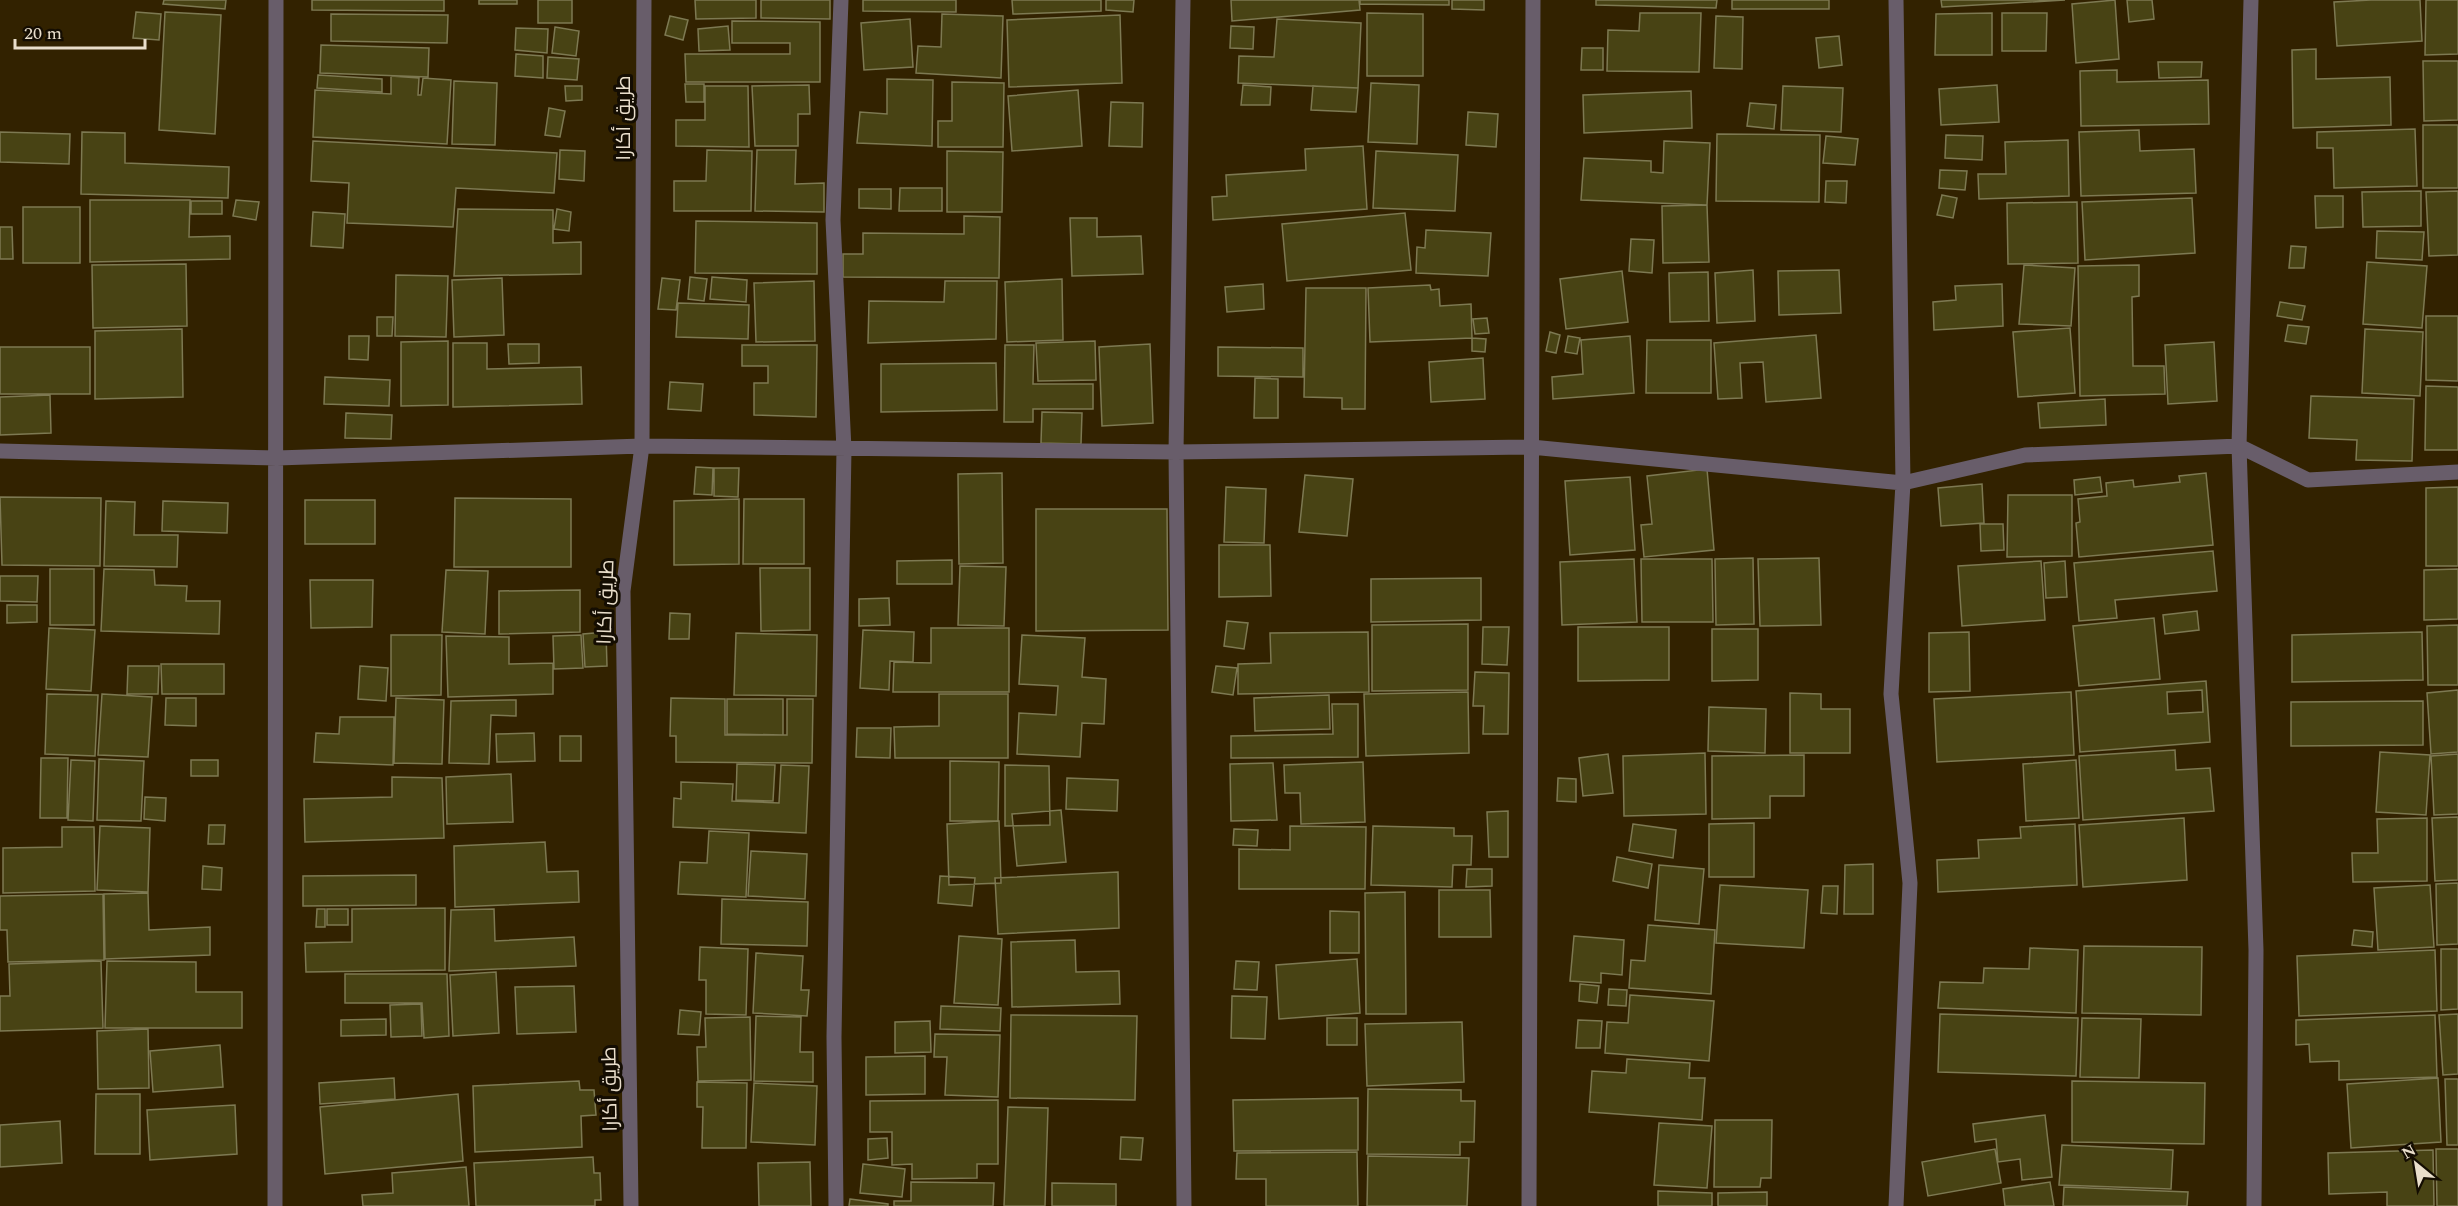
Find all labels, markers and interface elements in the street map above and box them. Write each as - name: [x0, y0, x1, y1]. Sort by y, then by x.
- scale bar: [15, 12, 146, 50]
- text: 20 m: [24, 20, 62, 47]
- street label: طريق أكارا: [609, 75, 639, 161]
- street label: طريق أكارا: [590, 559, 622, 645]
- street label: طريق أكارا: [594, 1046, 626, 1132]
- north arrow: [2386, 1134, 2446, 1194]
- text: N: [2397, 1138, 2421, 1166]

